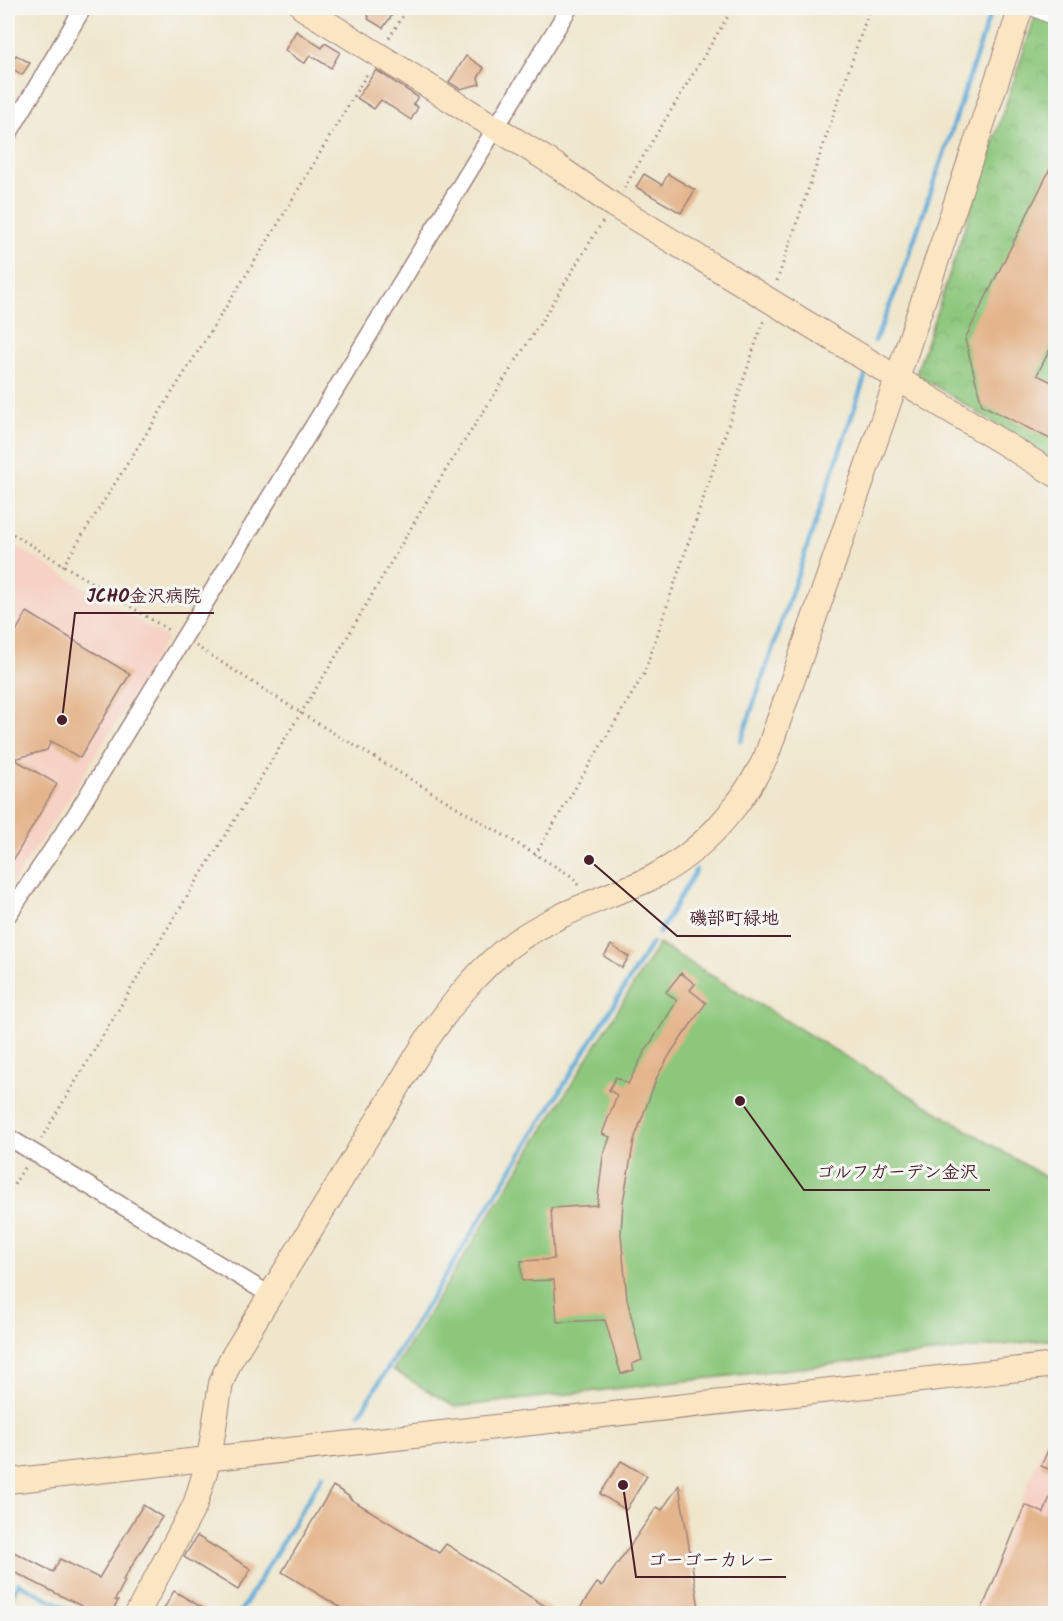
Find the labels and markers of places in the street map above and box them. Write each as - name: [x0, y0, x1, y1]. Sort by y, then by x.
- callout: JCHO金沢病院: [75, 577, 214, 613]
- callout: 磯部町緑地: [677, 900, 791, 936]
- callout: ゴルフガーデン金沢: [804, 1154, 990, 1190]
- callout: ゴーゴーカレー: [636, 1541, 786, 1577]

